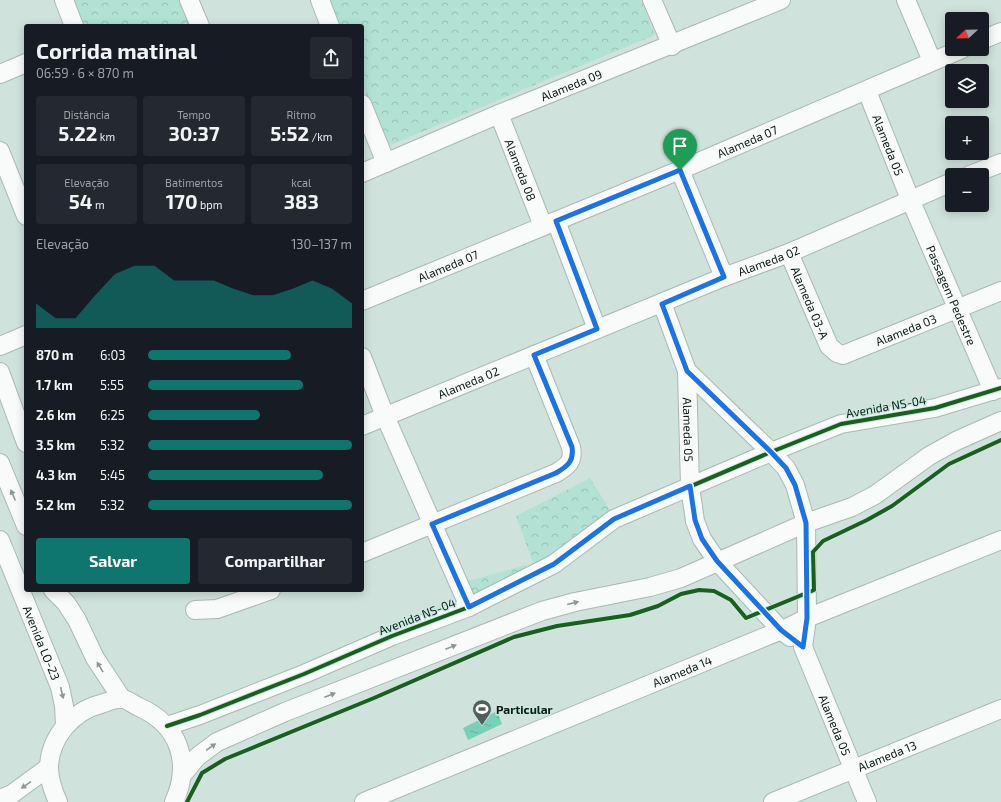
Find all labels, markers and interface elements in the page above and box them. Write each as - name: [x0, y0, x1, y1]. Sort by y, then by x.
- north arrow: [945, 12, 989, 56]
- map controls: [945, 12, 989, 212]
- text: Corrida matinal: [36, 37, 197, 63]
- button: share: [310, 37, 352, 79]
- button: layers: [945, 64, 989, 108]
- text: 06:59 · 6 × 870 m: [36, 65, 134, 81]
- street label: Alameda 09: [538, 66, 604, 103]
- text: Distância: [63, 108, 110, 121]
- text: Tempo: [177, 108, 211, 121]
- text: Ritmo: [287, 108, 316, 121]
- street label: Alameda 05: [870, 112, 907, 177]
- button: +: [945, 116, 989, 160]
- text: 5.22: [58, 121, 97, 145]
- text: 30:37: [168, 121, 219, 145]
- text: 5:52: [270, 121, 309, 145]
- street label: Alameda 07: [715, 122, 779, 160]
- pin: [663, 129, 697, 170]
- text: km: [97, 130, 115, 143]
- text: /km: [309, 130, 332, 143]
- icon: arrive: [669, 135, 691, 157]
- street label: Alameda 08: [502, 137, 539, 203]
- button: −: [945, 168, 989, 212]
- text: Elevação: [64, 176, 109, 189]
- text: Batimentos: [165, 176, 223, 189]
- text: kcal: [291, 176, 311, 189]
- text: 54: [69, 189, 93, 213]
- text: 170: [166, 189, 198, 213]
- text: 383: [284, 189, 319, 213]
- text: m: [93, 198, 105, 211]
- text: bpm: [198, 198, 222, 211]
- text: Elevação: [36, 236, 89, 252]
- text: 130–137 m: [291, 236, 352, 252]
- street label: Alameda 02: [736, 242, 802, 278]
- street label: Passagem Pedestre: [924, 243, 979, 347]
- street label: Alameda 07: [416, 247, 480, 284]
- street label: Alameda 03-A: [789, 264, 832, 341]
- street label: Alameda 03: [873, 311, 938, 348]
- text: 870 m: [36, 347, 73, 363]
- text: 6:03: [100, 347, 126, 363]
- street label: Alameda 02: [436, 363, 501, 401]
- text: 1.7 km: [36, 377, 73, 393]
- text: 5:55: [100, 377, 124, 393]
- street label: Avenida NS-04: [845, 392, 927, 420]
- street label: Alameda 05: [681, 397, 696, 462]
- text: 2.6 km: [36, 407, 76, 423]
- text: 6:25: [100, 407, 125, 423]
- text: 3.5 km: [36, 437, 75, 453]
- text: 5:32: [100, 437, 125, 453]
- text: 4.3 km: [36, 467, 76, 483]
- text: 5:45: [100, 467, 125, 483]
- one-way arrow: [10, 489, 16, 500]
- text: 5.2 km: [36, 497, 75, 513]
- text: 5:32: [100, 497, 125, 513]
- button: Salvar: [36, 538, 190, 584]
- button: Compartilhar: [198, 538, 352, 584]
- street label: Avenida NS-04: [377, 595, 457, 637]
- one-way arrow: [567, 600, 579, 606]
- street label: Avenida LO-23: [21, 604, 63, 682]
- one-way arrow: [445, 644, 457, 650]
- street label: Alameda 14: [650, 653, 714, 689]
- one-way arrow: [96, 662, 104, 672]
- one-way arrow: [59, 687, 65, 699]
- one-way arrow: [324, 692, 336, 698]
- street label: Alameda 05: [816, 692, 854, 757]
- sports icon: Particular: [471, 698, 493, 726]
- place label: Particular: [496, 702, 553, 716]
- street label: Alameda 13: [855, 737, 918, 774]
- one-way arrow: [205, 743, 216, 751]
- one-way arrow: [20, 781, 31, 789]

